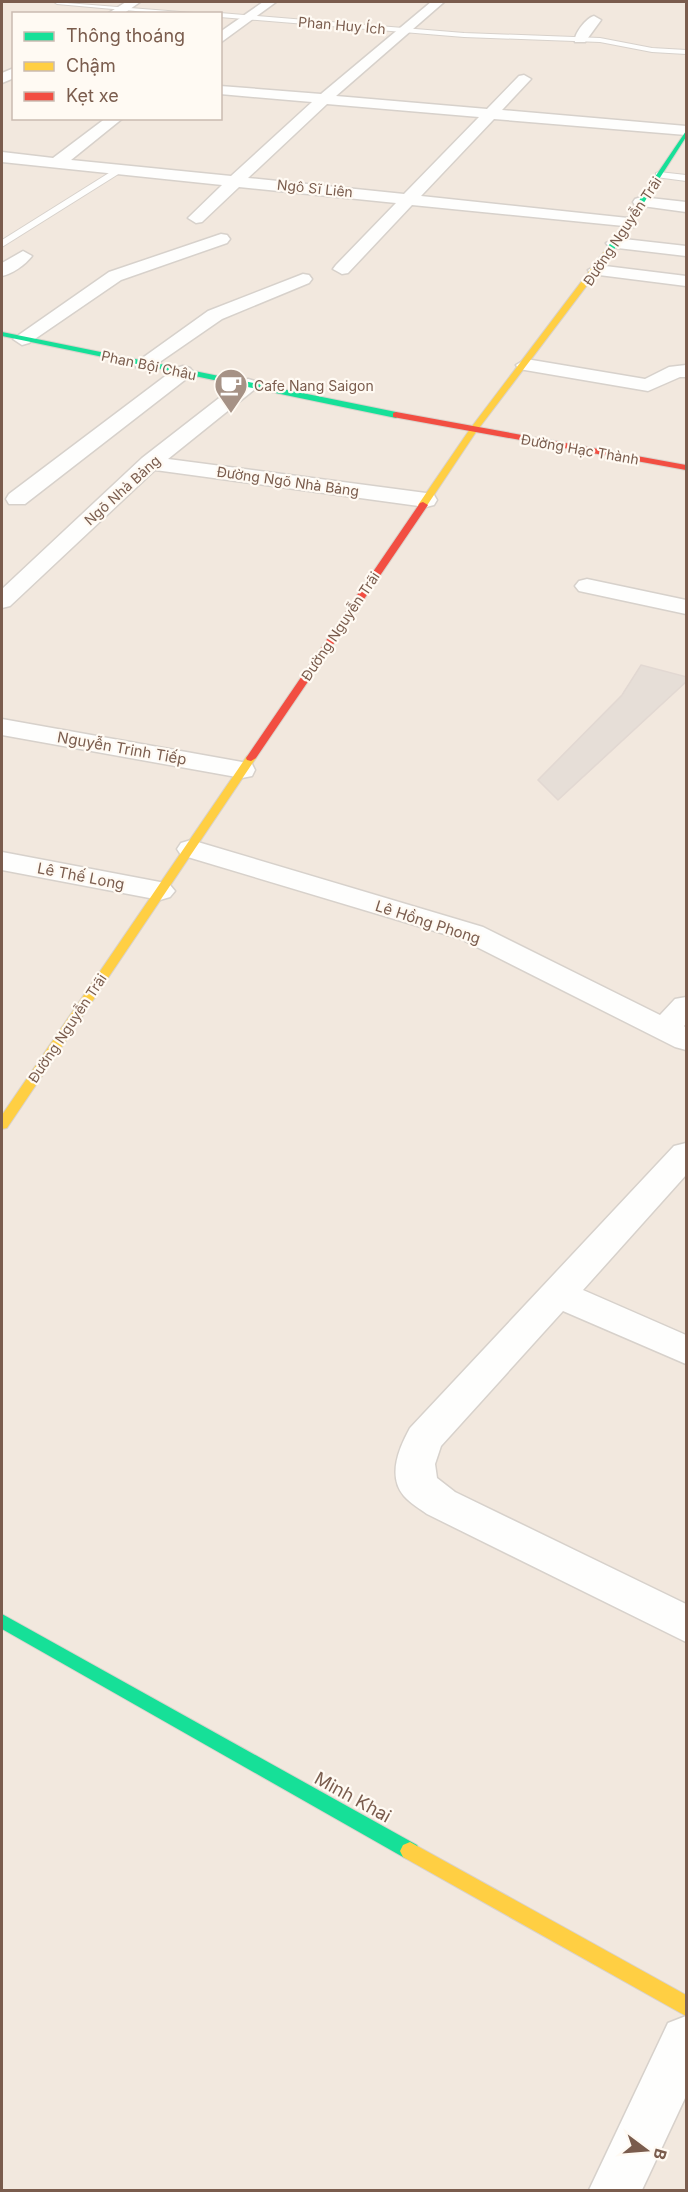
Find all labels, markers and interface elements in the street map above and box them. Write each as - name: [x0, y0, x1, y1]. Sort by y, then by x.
- legend: [12, 12, 222, 120]
- street label: Phan Huy Ích: [298, 13, 386, 37]
- text: Thông thoáng: [66, 25, 185, 46]
- text: Chậm: [66, 55, 116, 76]
- text: Kẹt xe: [66, 85, 119, 106]
- street label: Đường Nguyễn Trãi: [579, 173, 665, 289]
- street label: Ngô Sĩ Liên: [276, 176, 354, 200]
- street label: Phan Bội Châu: [100, 347, 198, 383]
- cafe icon: Cafe Nang Saigon: [213, 367, 249, 414]
- place label: Cafe Nang Saigon: [254, 377, 374, 394]
- street label: Đường Hạc Thành: [520, 430, 640, 468]
- street label: Ngõ Nhà Bảng: [81, 452, 163, 528]
- street label: Đường Ngõ Nhà Bảng: [216, 463, 360, 499]
- street label: Đường Nguyễn Trãi: [297, 568, 383, 684]
- street label: Nguyễn Trinh Tiếp: [56, 727, 188, 769]
- street label: Lê Thế Long: [36, 858, 126, 894]
- street label: Lê Hồng Phong: [373, 896, 483, 948]
- street label: Đường Nguyễn Trãi: [24, 970, 110, 1086]
- street label: Minh Khai: [311, 1767, 395, 1827]
- north arrow: [616, 2120, 676, 2180]
- text: B: [649, 2146, 671, 2162]

